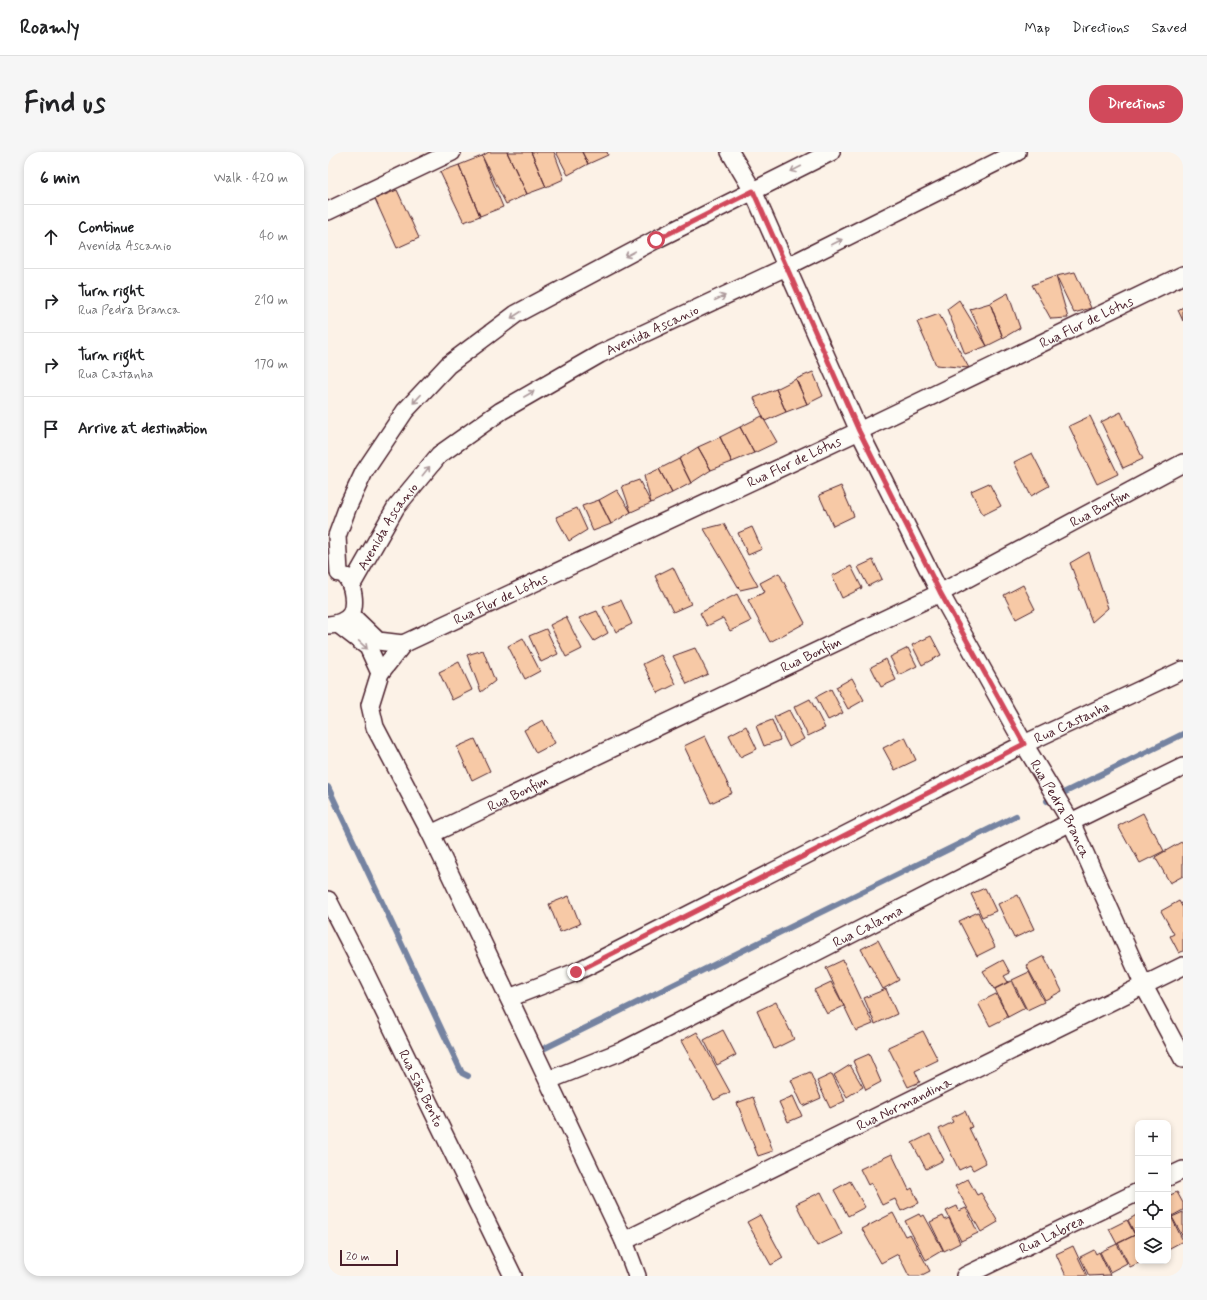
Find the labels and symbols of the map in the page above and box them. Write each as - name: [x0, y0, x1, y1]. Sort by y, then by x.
- one-way arrow: [790, 166, 802, 174]
- route start: [647, 231, 665, 249]
- one-way arrow: [831, 237, 843, 245]
- one-way arrow: [624, 250, 636, 258]
- street label: Rua Flor de Lótus: [1037, 292, 1136, 353]
- one-way arrow: [714, 294, 726, 301]
- street label: Avenida Ascanio: [603, 301, 702, 360]
- one-way arrow: [510, 311, 521, 319]
- one-way arrow: [523, 390, 535, 398]
- one-way arrow: [412, 393, 421, 404]
- street label: Rua Flor de Lótus: [744, 433, 844, 492]
- one-way arrow: [421, 466, 430, 477]
- street label: Avenida Ascanio: [354, 479, 423, 574]
- street label: Rua Bonfim: [1067, 485, 1133, 532]
- street label: Rua Flor de Lótus: [451, 570, 551, 629]
- street label: Rua Bonfim: [778, 633, 844, 677]
- one-way arrow: [358, 640, 369, 649]
- street label: Rua Castanha: [1031, 697, 1113, 748]
- street label: Rua Pedra Branca: [1026, 757, 1094, 862]
- street label: Rua Bonfim: [485, 772, 552, 816]
- street label: Rua Calama: [830, 901, 906, 952]
- route end: [567, 963, 585, 981]
- street label: Rua São Bento: [394, 1047, 447, 1130]
- street label: Rua Normandina: [854, 1073, 956, 1135]
- street label: Rua Labrea: [1016, 1212, 1087, 1258]
- scale bar: [340, 1248, 398, 1267]

